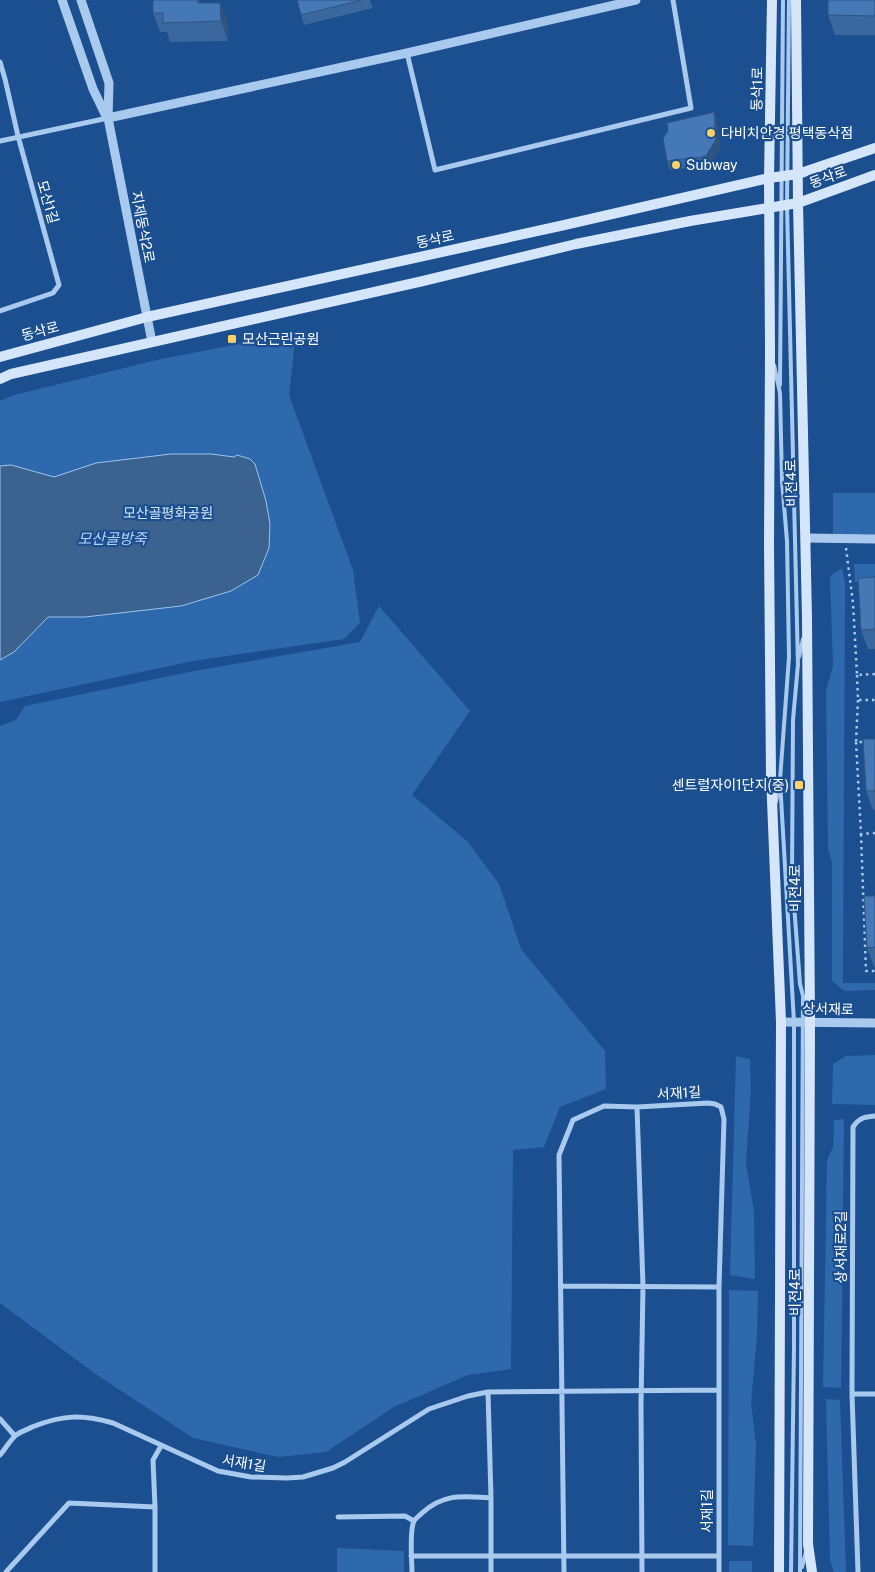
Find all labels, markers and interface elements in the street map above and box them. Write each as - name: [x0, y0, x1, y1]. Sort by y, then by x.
- street label: 동삭1로: [749, 67, 765, 111]
- place label: 다비치안경 평택동삭점: [721, 125, 853, 141]
- marker: 다비치안경 평택동삭점: [705, 127, 717, 139]
- place label: Subway: [686, 157, 738, 173]
- marker: Subway: [670, 159, 682, 171]
- street label: 동삭로: [807, 163, 849, 191]
- street label: 모산1길: [34, 178, 62, 226]
- street label: 지제동삭2로: [128, 190, 158, 264]
- street label: 동삭로: [414, 227, 456, 251]
- street label: 동삭로: [19, 318, 61, 344]
- place label: 모산근린공원: [242, 331, 319, 347]
- marker: 모산근린공원: [226, 333, 238, 345]
- street label: 비전4로: [783, 459, 799, 507]
- park label: 모산골평화공원: [123, 505, 213, 521]
- water label: 모산골방죽: [77, 530, 148, 547]
- place label: 센트럴자이1단지(중): [672, 777, 789, 793]
- marker: 센트럴자이1단지(중): [793, 779, 805, 791]
- street label: 비전4로: [787, 864, 803, 912]
- street label: 상서재로: [802, 1001, 854, 1017]
- street label: 서재1길: [656, 1084, 702, 1102]
- street label: 상서재로2길: [833, 1211, 849, 1283]
- street label: 비전4로: [787, 1268, 803, 1316]
- street label: 서재1길: [221, 1452, 267, 1474]
- street label: 서재1길: [699, 1489, 715, 1533]

